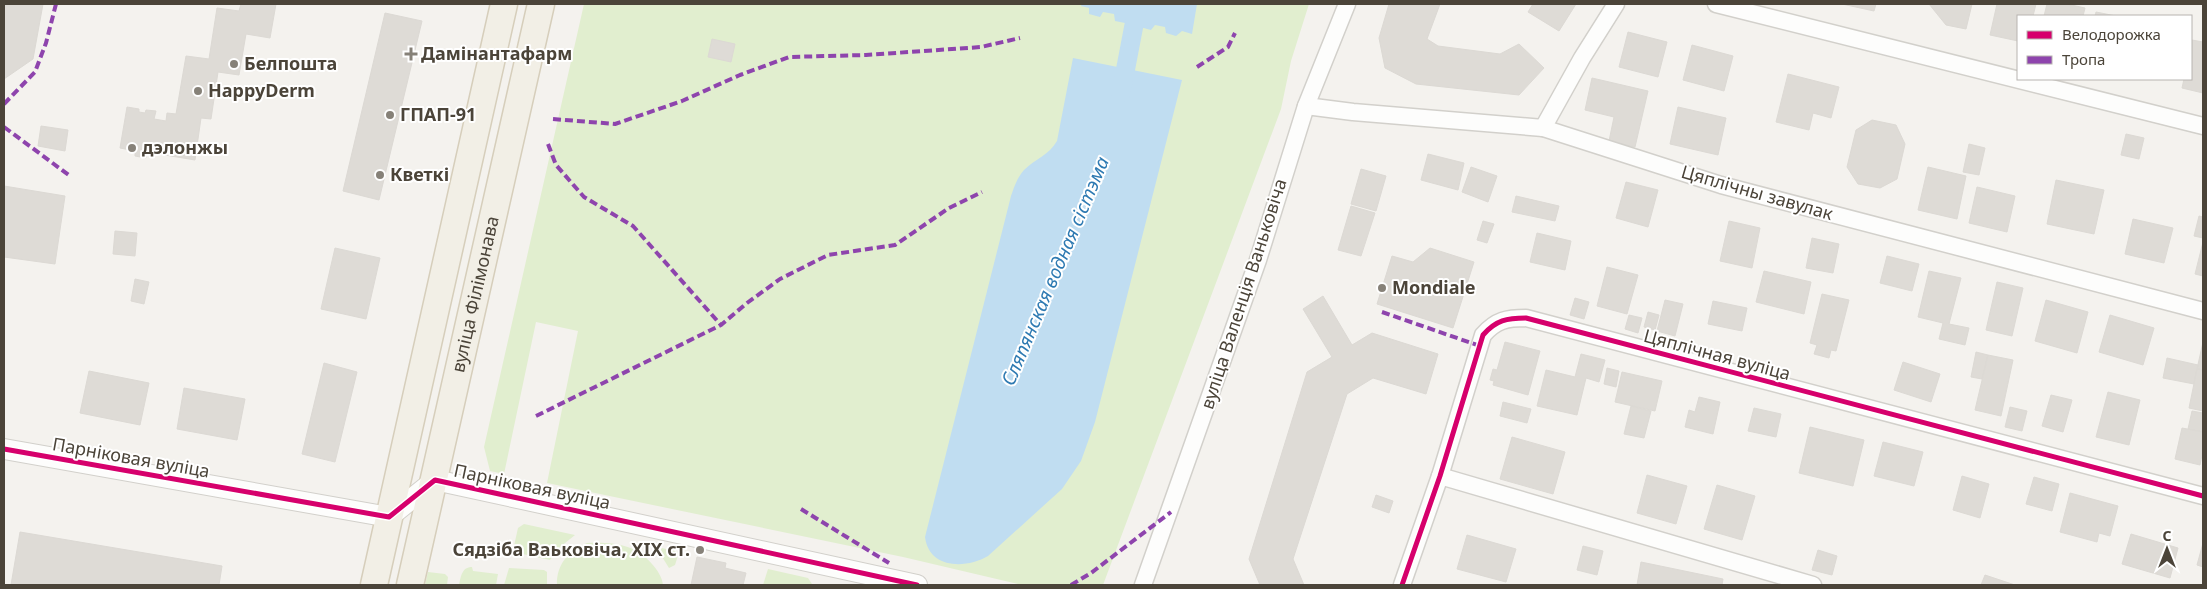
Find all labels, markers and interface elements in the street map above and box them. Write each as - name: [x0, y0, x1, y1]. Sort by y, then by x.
- legend: [2017, 15, 2192, 80]
- text: Велодорожка: [2062, 24, 2161, 44]
- place label: Дамінантафарм: [421, 41, 572, 65]
- marker: Дамінантафарм: [405, 48, 417, 60]
- text: Тропа: [2062, 49, 2105, 69]
- place label: Белпошта: [244, 51, 337, 75]
- marker: Белпошта: [228, 58, 240, 70]
- place label: HappyDerm: [208, 78, 315, 102]
- marker: HappyDerm: [192, 85, 204, 97]
- place label: ГПАП-91: [400, 102, 476, 126]
- marker: ГПАП-91: [384, 109, 396, 121]
- place label: дэлонжы: [142, 135, 228, 159]
- marker: дэлонжы: [126, 142, 138, 154]
- water label: Сляпянская водная сістэма: [995, 152, 1115, 389]
- street label: Цяплічны завулак: [1679, 159, 1836, 225]
- place label: Кветкі: [390, 162, 449, 186]
- marker: Кветкі: [374, 169, 386, 181]
- street label: вуліца Валенція Ваньковіча: [1194, 175, 1292, 412]
- street label: вуліца Філімонава: [445, 214, 504, 375]
- place label: Mondiale: [1392, 275, 1476, 299]
- marker: Mondiale: [1376, 282, 1388, 294]
- street label: Цяплічная вуліца: [1641, 323, 1793, 385]
- street label: Парніковая вуліца: [51, 431, 212, 483]
- street label: Парніковая вуліца: [452, 458, 613, 514]
- north arrow: [2142, 524, 2192, 574]
- text: С: [2162, 526, 2172, 545]
- place label: Сядзіба Ваьковіча, XIX ст.: [452, 537, 690, 561]
- marker: Сядзіба Ваьковіча, XIX ст.: [694, 544, 706, 556]

